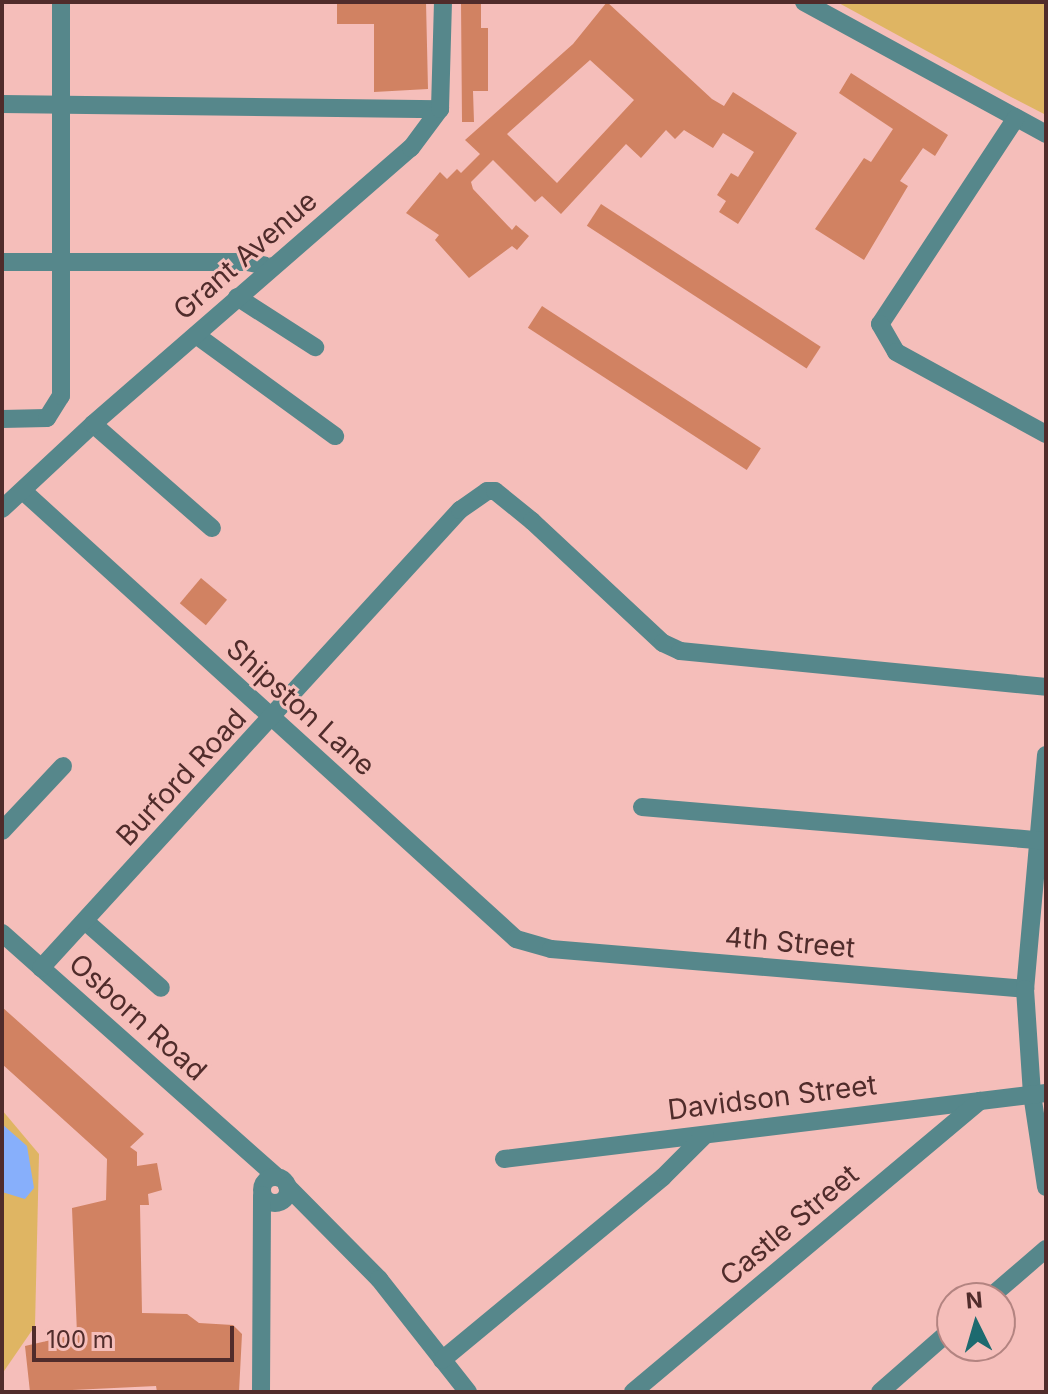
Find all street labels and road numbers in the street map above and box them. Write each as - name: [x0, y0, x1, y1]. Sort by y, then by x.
- street label: Grant Avenue: [166, 184, 324, 326]
- street label: Shipston Lane: [220, 632, 382, 782]
- street label: Burford Road: [109, 702, 253, 852]
- street label: 4th Street: [723, 920, 857, 964]
- street label: Osborn Road: [62, 947, 214, 1087]
- street label: Davidson Street: [666, 1068, 878, 1126]
- street label: Castle Street: [713, 1157, 865, 1293]

